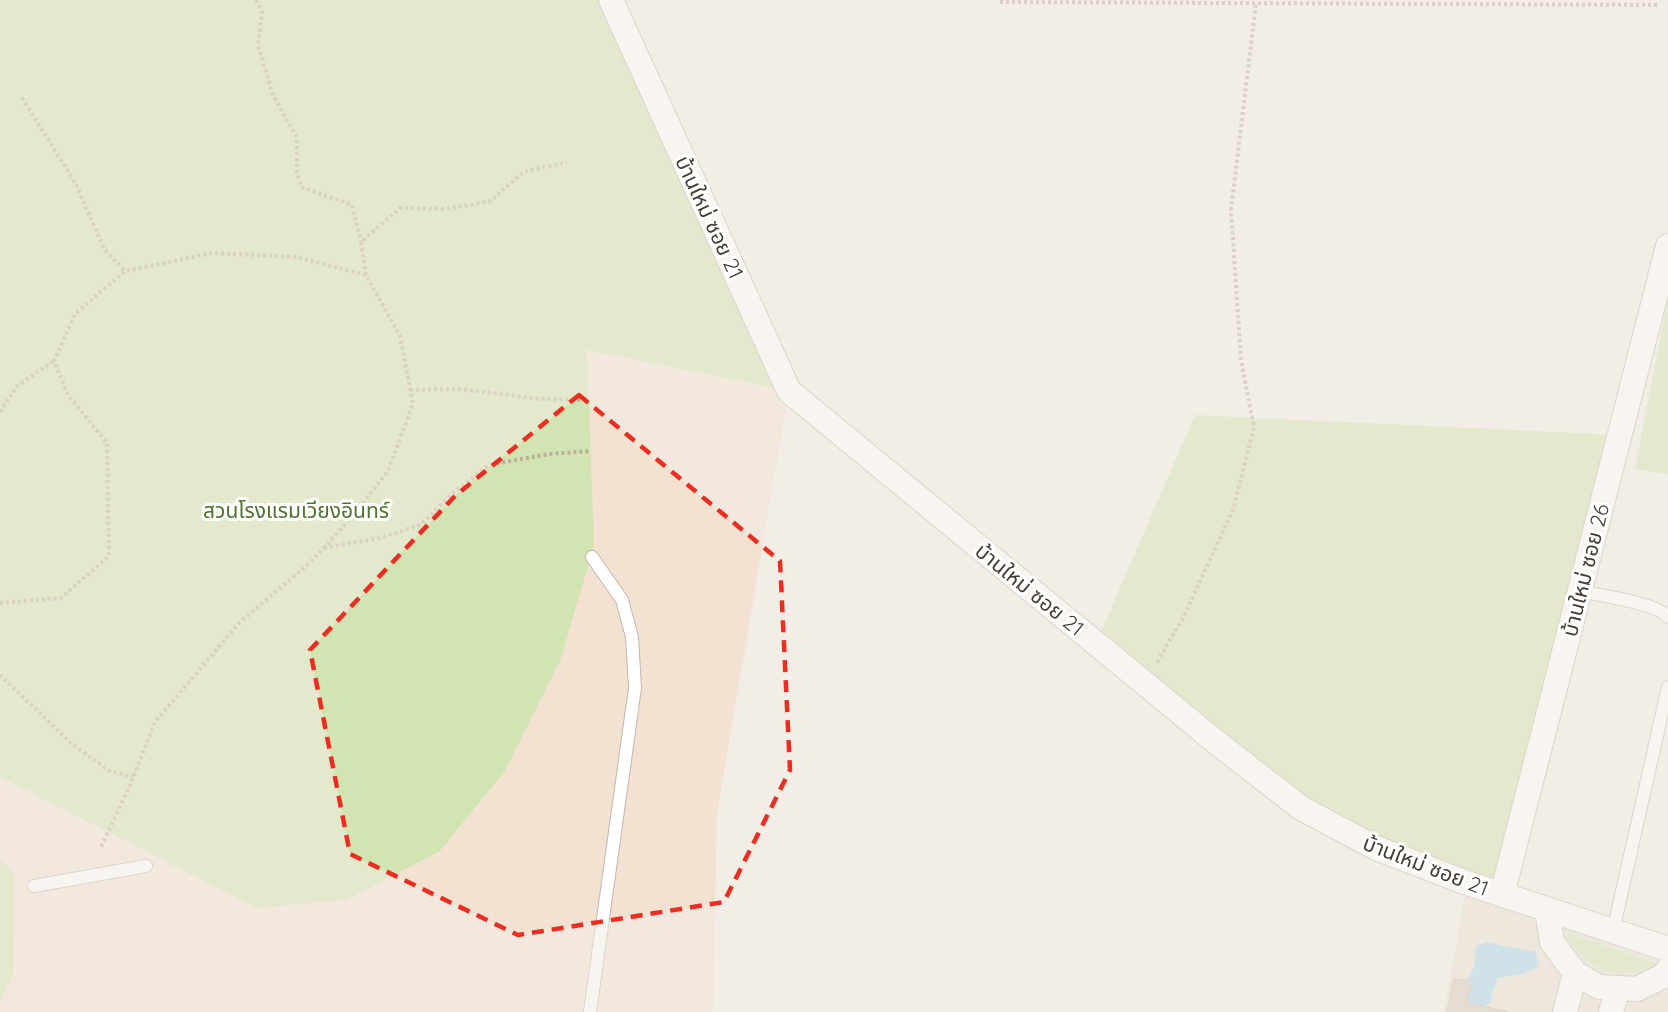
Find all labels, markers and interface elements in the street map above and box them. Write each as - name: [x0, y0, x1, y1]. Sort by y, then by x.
- street label: บ้านใหม่ ซอย 21: [670, 151, 750, 283]
- park label: สวนโรงแรมเวียงอินทร์: [203, 497, 390, 523]
- street label: บ้านใหม่ ซอย 26: [1556, 501, 1614, 639]
- street label: บ้านใหม่ ซอย 21: [970, 537, 1090, 641]
- street label: บ้านใหม่ ซอย 21: [1360, 829, 1492, 901]

